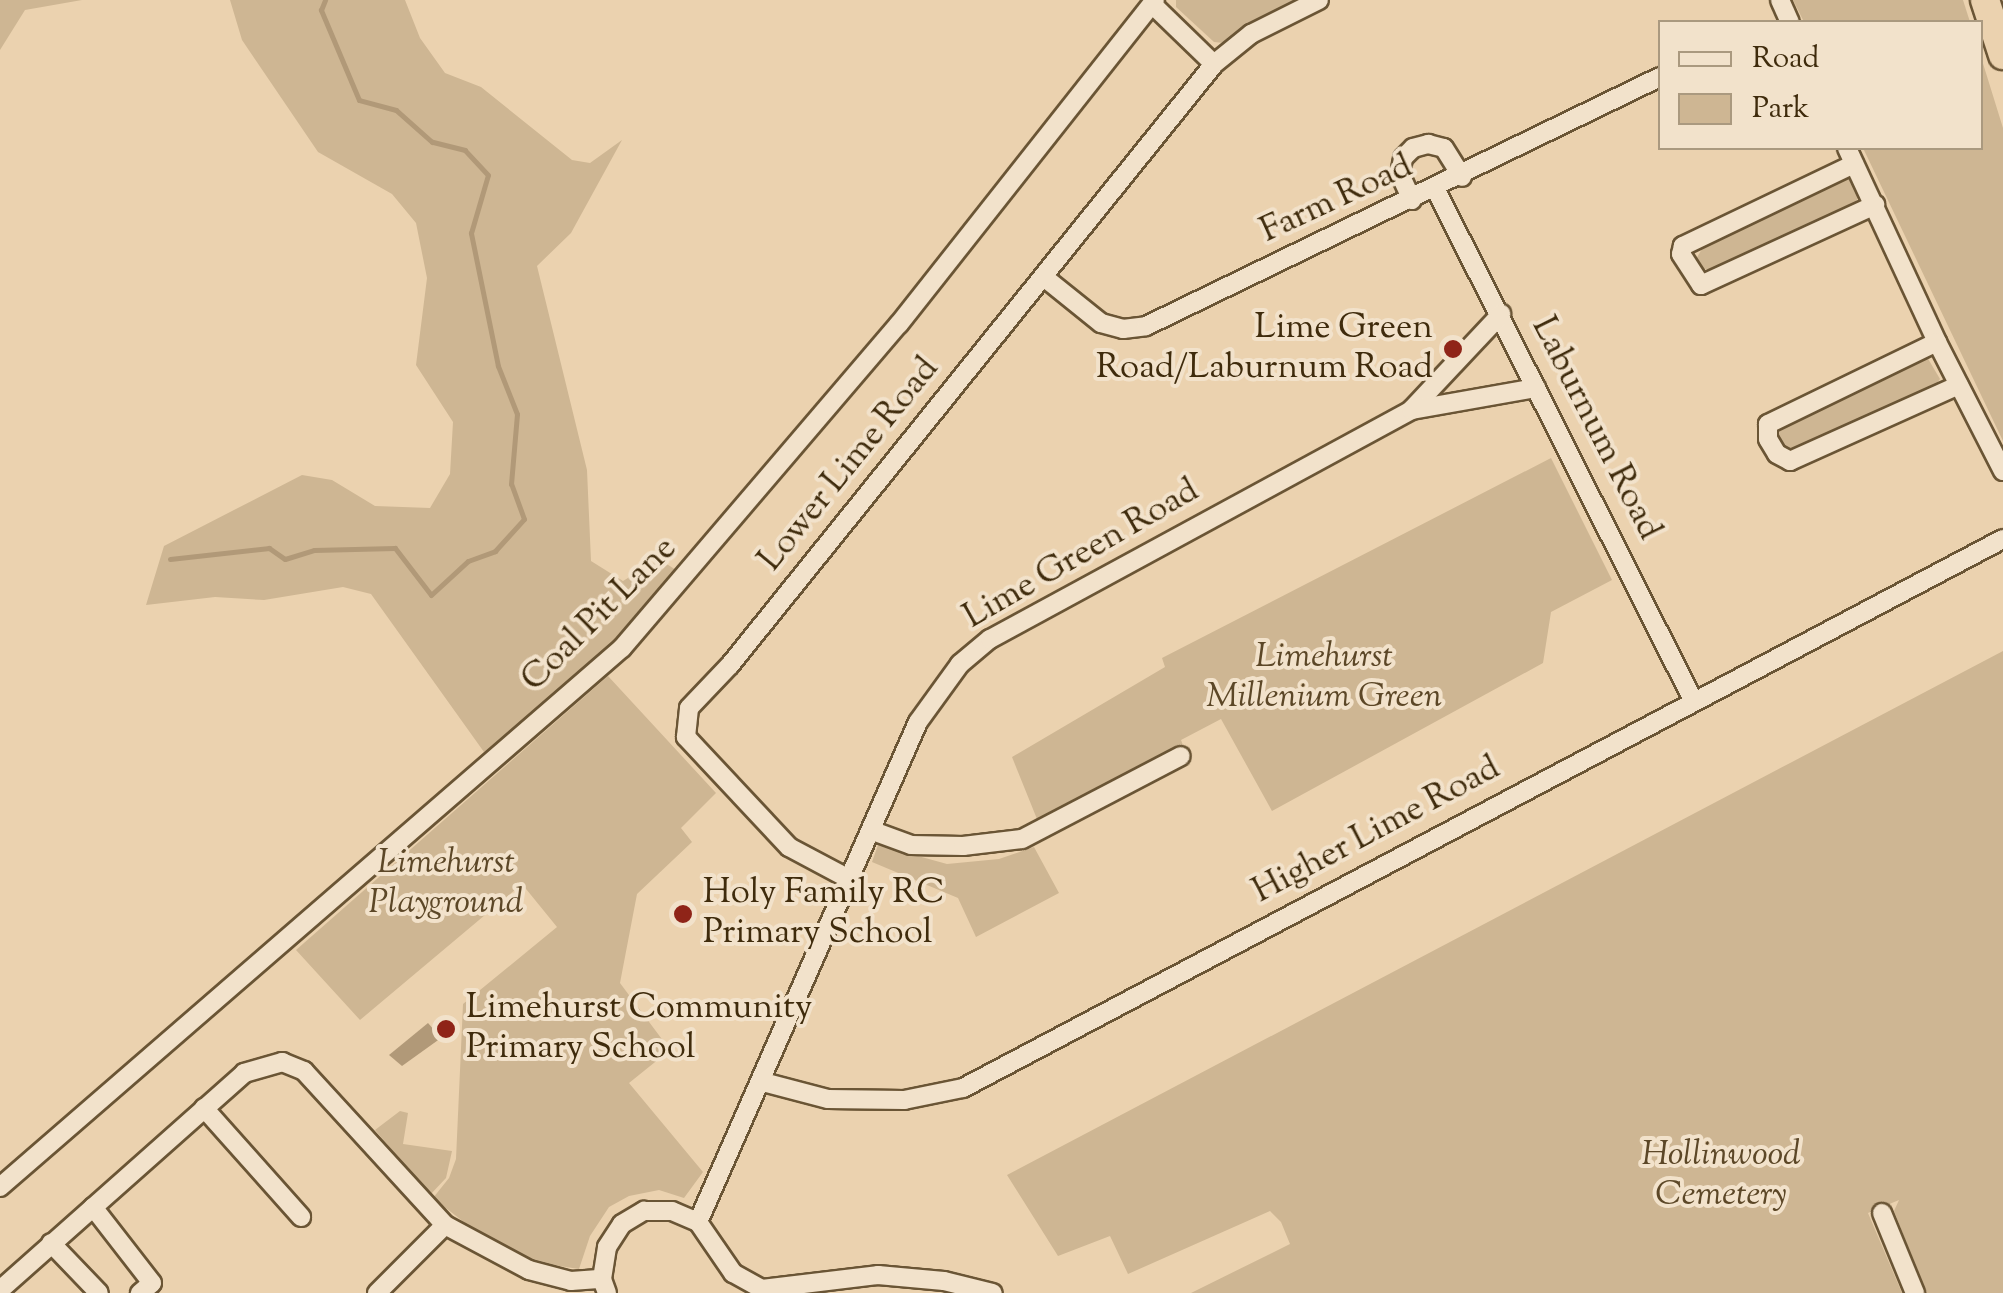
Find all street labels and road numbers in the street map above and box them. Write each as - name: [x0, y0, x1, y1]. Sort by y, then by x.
- street label: Farm Road: [1254, 147, 1420, 253]
- street label: Laburnum Road: [1521, 310, 1669, 548]
- street label: Lower Lime Road: [751, 349, 949, 581]
- street label: Lime Green Road: [957, 471, 1207, 639]
- street label: Coal Pit Lane: [514, 529, 686, 701]
- street label: Higher Lime Road: [1246, 748, 1508, 914]

